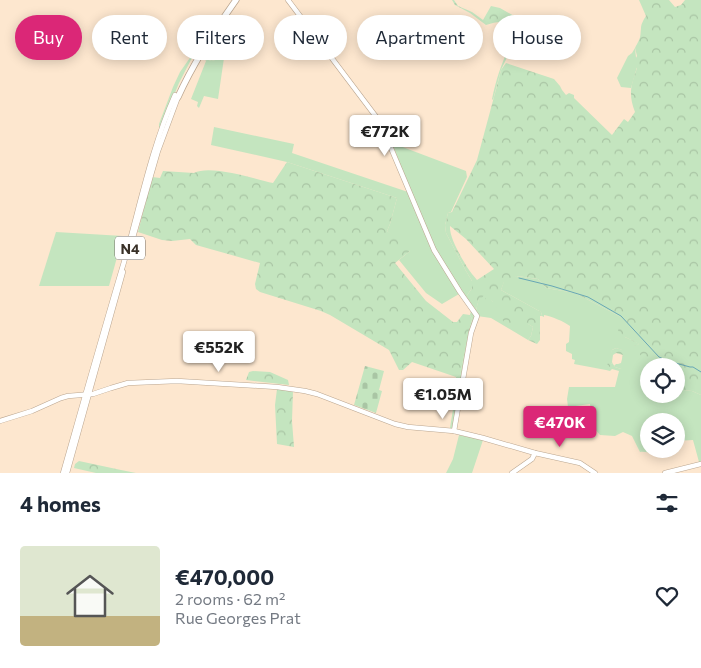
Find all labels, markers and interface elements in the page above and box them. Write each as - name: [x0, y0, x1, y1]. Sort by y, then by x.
- chip: Buy: [15, 15, 82, 60]
- chip: Rent: [92, 15, 167, 60]
- chip: Filters: [177, 15, 264, 60]
- chip: New: [274, 15, 347, 60]
- chip: Apartment: [357, 15, 483, 60]
- chip: House: [493, 15, 581, 60]
- pin: €772K: [350, 114, 420, 157]
- text: €772K: [360, 121, 410, 140]
- road number: N4: [115, 237, 145, 260]
- pin: €552K: [184, 330, 254, 373]
- text: €552K: [194, 337, 244, 356]
- map controls: [640, 358, 685, 458]
- button: locate: [640, 358, 685, 403]
- pin: €1.05M: [402, 378, 484, 420]
- text: €1.05M: [414, 384, 472, 403]
- pin: €470K: [525, 406, 595, 448]
- text: €470K: [534, 412, 586, 431]
- button: layers: [640, 413, 685, 458]
- icon: filters: [653, 489, 681, 517]
- text: 4 homes: [20, 491, 101, 516]
- text: €470,000: [175, 564, 274, 589]
- icon: home: [60, 566, 120, 626]
- icon: heart: [653, 582, 681, 610]
- text: 2 rooms · 62 m²: [175, 589, 285, 608]
- text: Rue Georges Prat: [175, 608, 301, 627]

